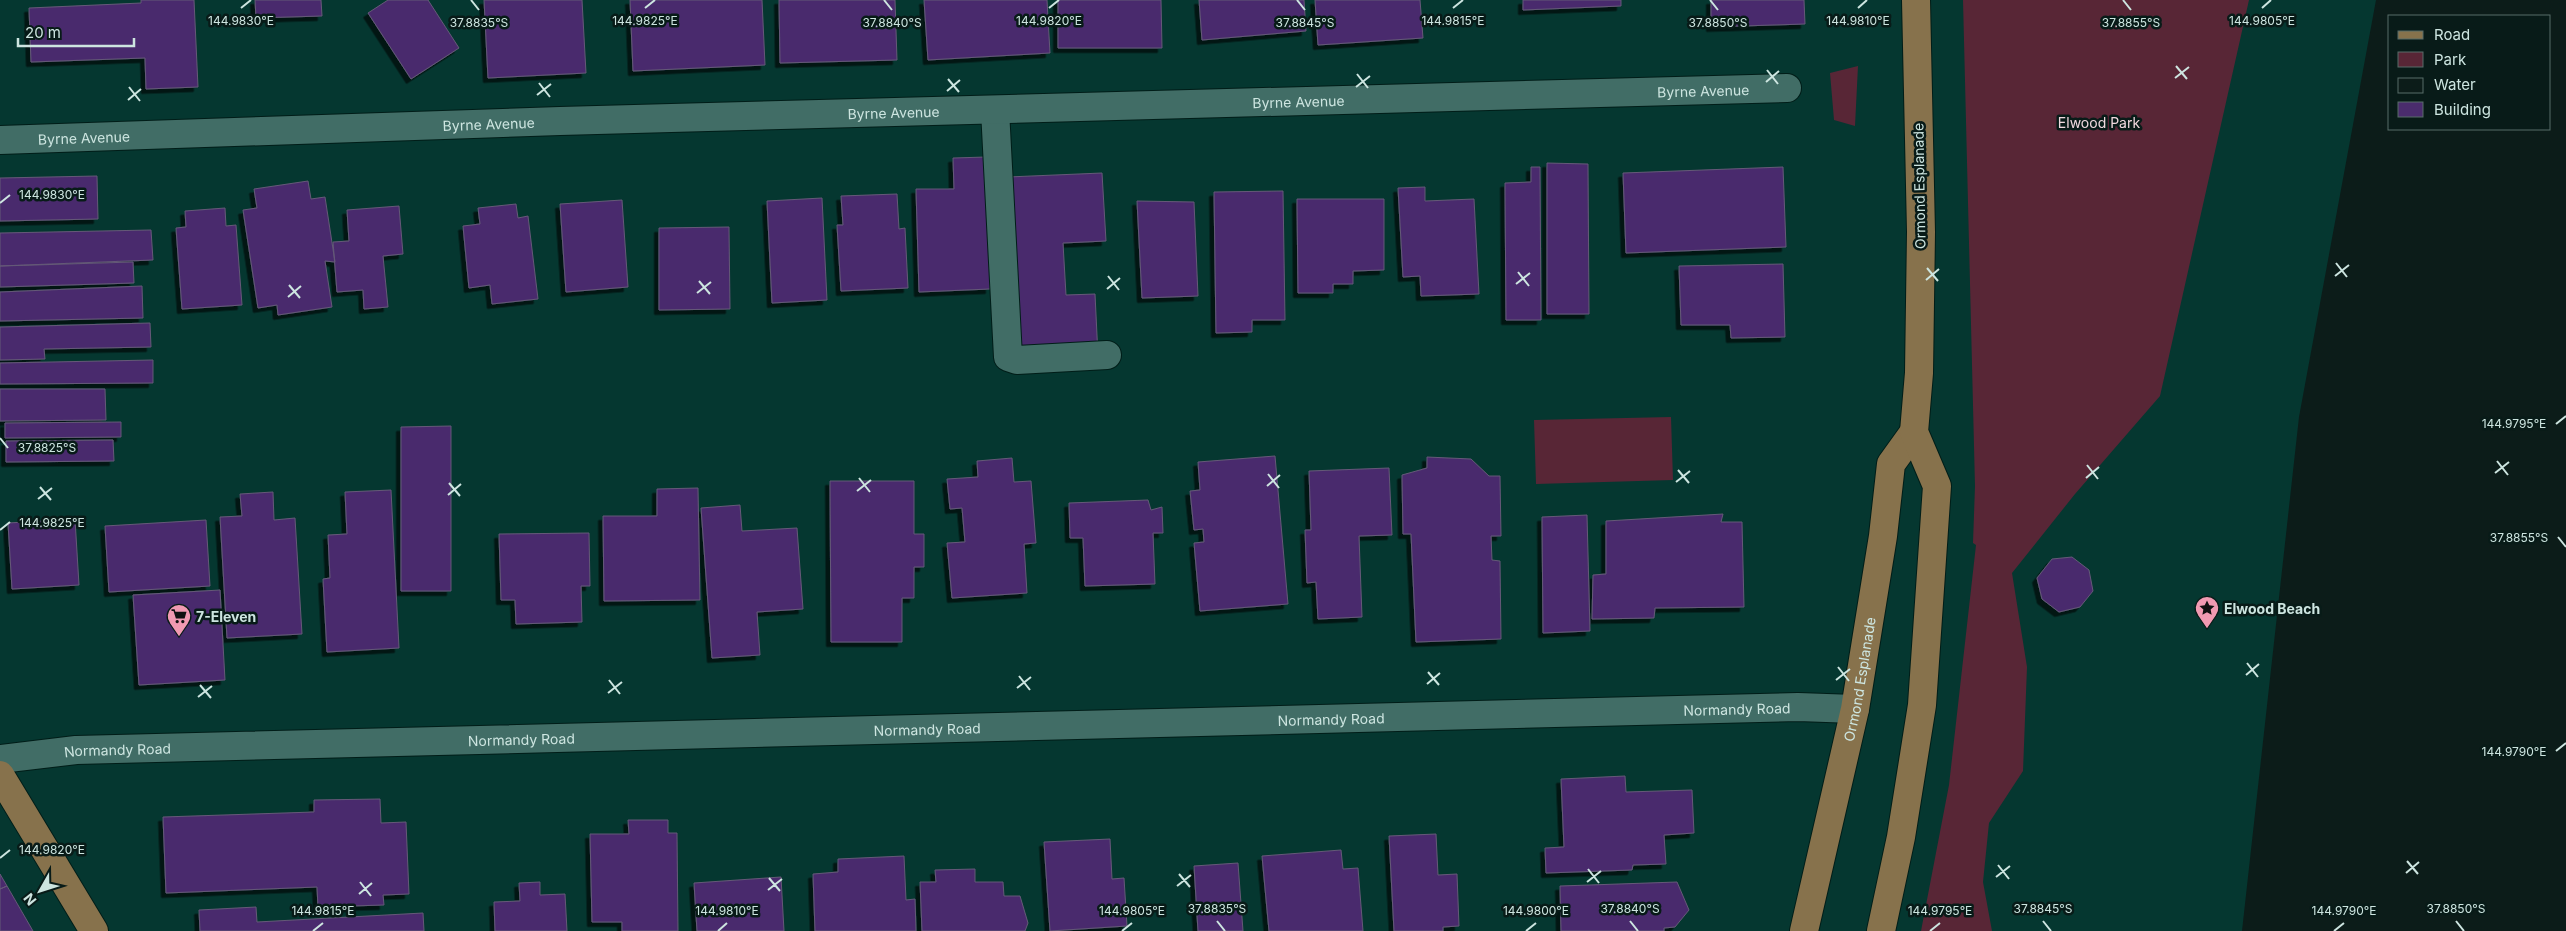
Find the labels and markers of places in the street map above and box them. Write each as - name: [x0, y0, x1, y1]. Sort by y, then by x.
- place icon: Elwood Beach: [2194, 595, 2220, 629]
- place label: Elwood Beach: [2224, 600, 2320, 617]
- supermarket icon: 7-Eleven: [166, 603, 192, 637]
- place label: 7-Eleven: [196, 608, 256, 625]

